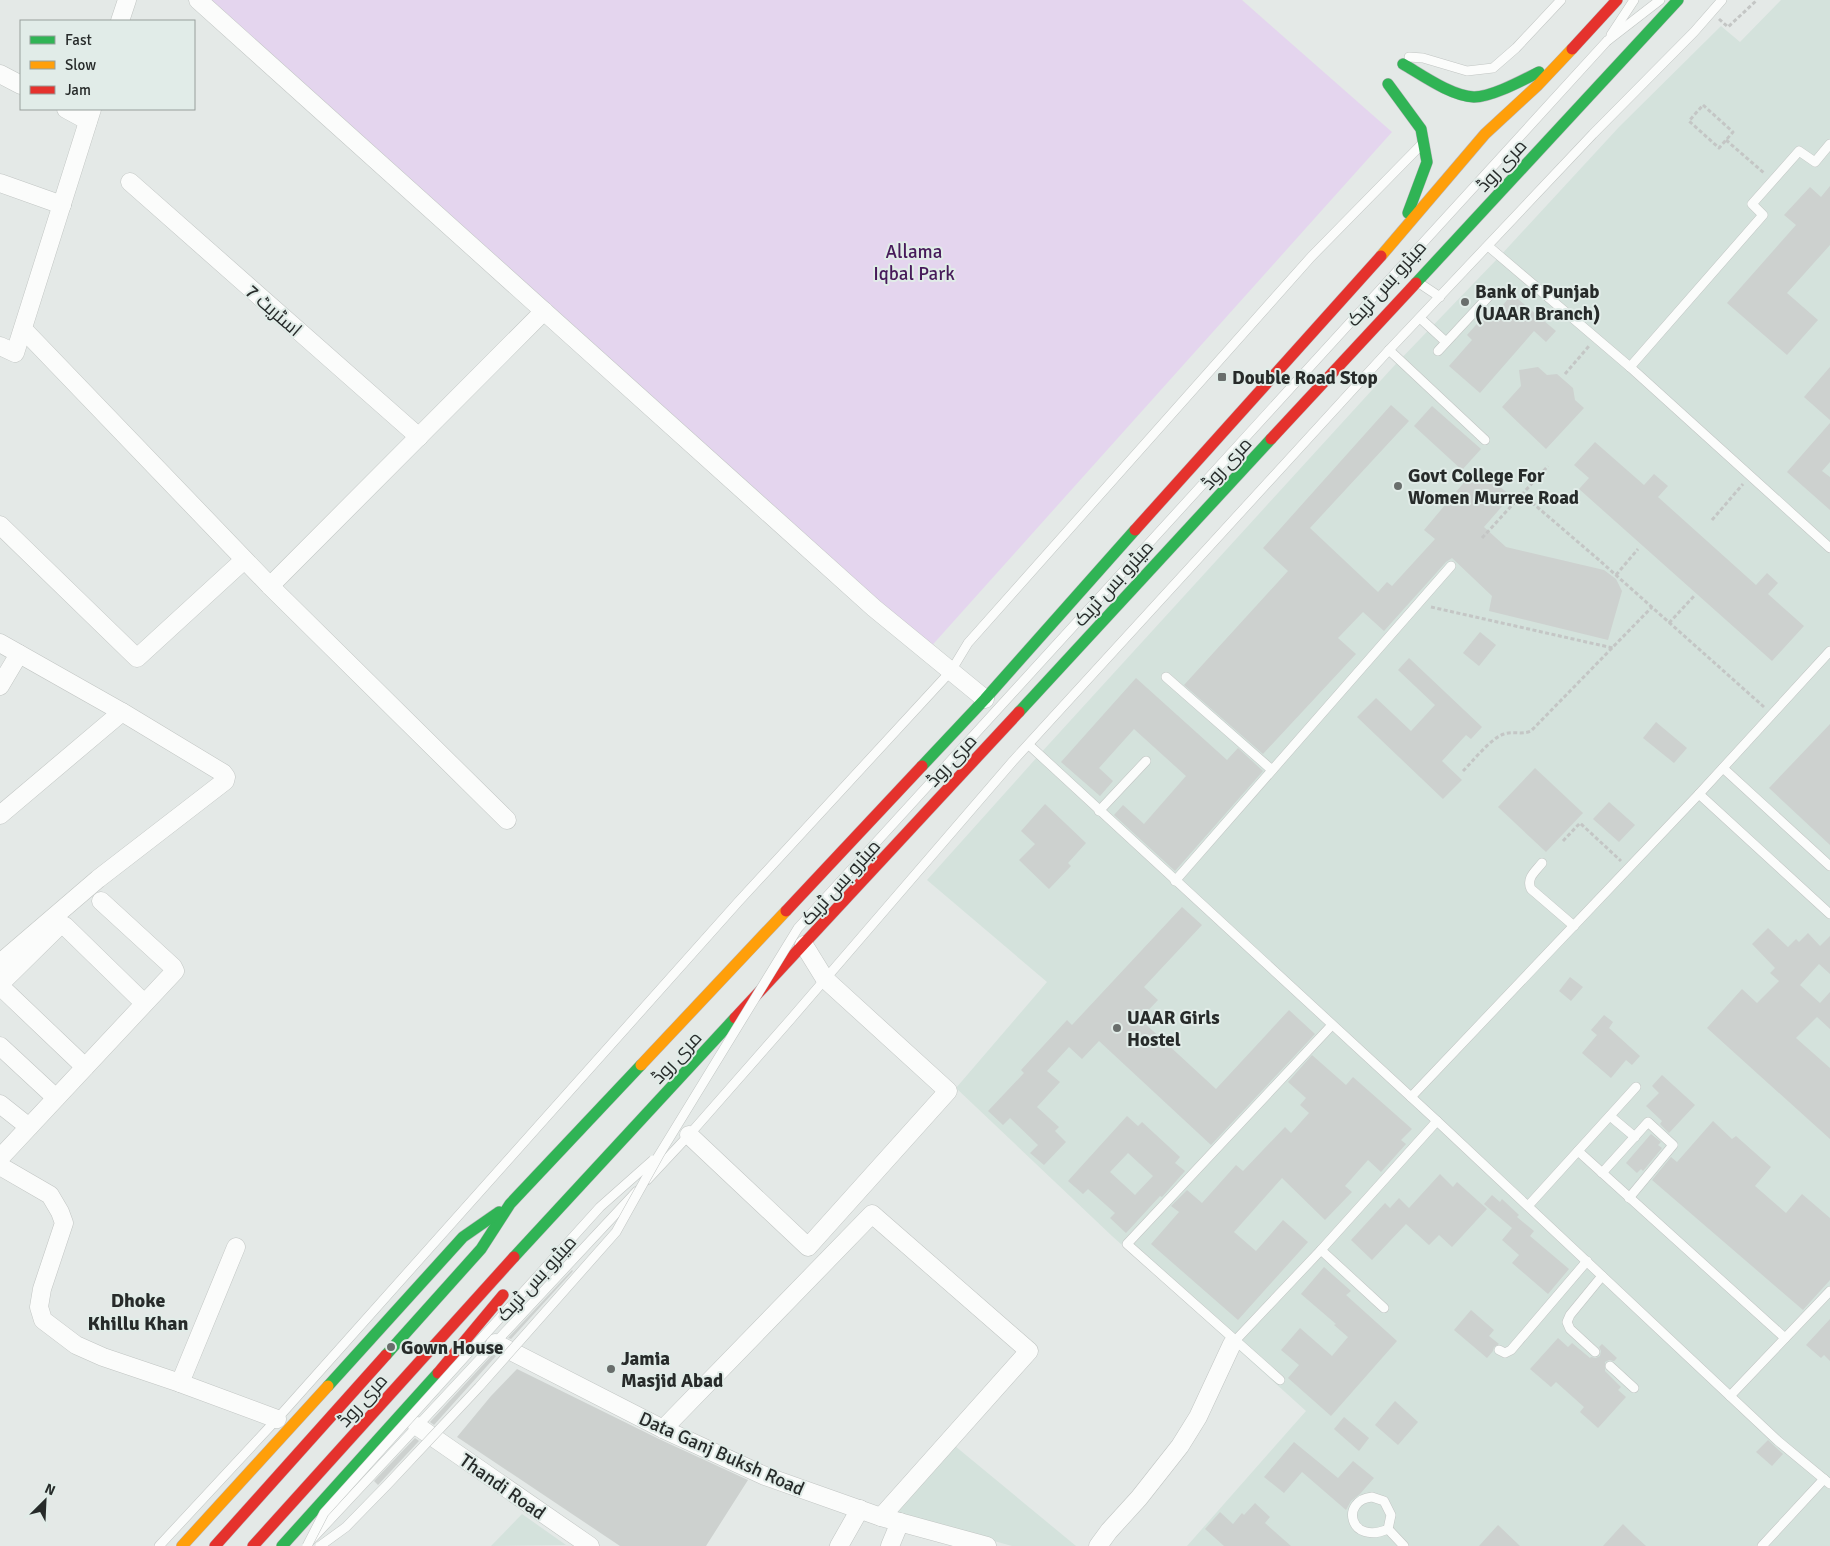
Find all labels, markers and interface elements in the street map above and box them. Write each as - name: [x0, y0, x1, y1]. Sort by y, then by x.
- legend: [20, 20, 195, 110]
- text: Fast: [65, 31, 92, 49]
- text: Slow: [65, 56, 96, 74]
- text: Jam: [65, 81, 91, 99]
- street label: مری روڈ: [1471, 134, 1532, 197]
- street label: میٹرو بس ٹریک: [1342, 236, 1432, 332]
- park label: Allama Iqbal Park: [873, 240, 955, 286]
- street label: اسٹریٹ 7: [240, 280, 307, 342]
- place label: Bank of Punjab (UAAR Branch): [1475, 280, 1600, 326]
- marker: Bank of Punjab (UAAR Branch): [1459, 296, 1471, 308]
- place label: Double Road Stop: [1232, 366, 1378, 390]
- marker: Double Road Stop: [1216, 371, 1228, 383]
- street label: مری روڈ: [1196, 432, 1257, 495]
- place label: Govt College For Women Murree Road: [1408, 464, 1579, 510]
- marker: Govt College For Women Murree Road: [1392, 480, 1404, 492]
- street label: میٹرو بس ٹریک: [1069, 536, 1159, 632]
- street label: مری روڈ: [921, 729, 982, 792]
- street label: میٹرو بس ٹریک: [796, 835, 886, 931]
- place label: UAAR Girls Hostel: [1127, 1006, 1220, 1052]
- marker: UAAR Girls Hostel: [1111, 1022, 1123, 1034]
- street label: مری روڈ: [646, 1026, 707, 1089]
- street label: میٹرو بس ٹریک: [492, 1231, 582, 1327]
- district label: Dhoke Khillu Khan: [87, 1288, 189, 1336]
- place label: Gown House: [401, 1336, 504, 1360]
- marker: Gown House: [385, 1341, 397, 1353]
- place label: Jamia Masjid Abad: [621, 1347, 723, 1393]
- marker: Jamia Masjid Abad: [605, 1363, 617, 1375]
- street label: مری روڈ: [333, 1369, 393, 1432]
- street label: Data Ganj Buksh Road: [635, 1407, 808, 1501]
- street label: Thandi Road: [455, 1448, 550, 1525]
- north arrow: [20, 1476, 70, 1526]
- text: N: [42, 1480, 58, 1499]

